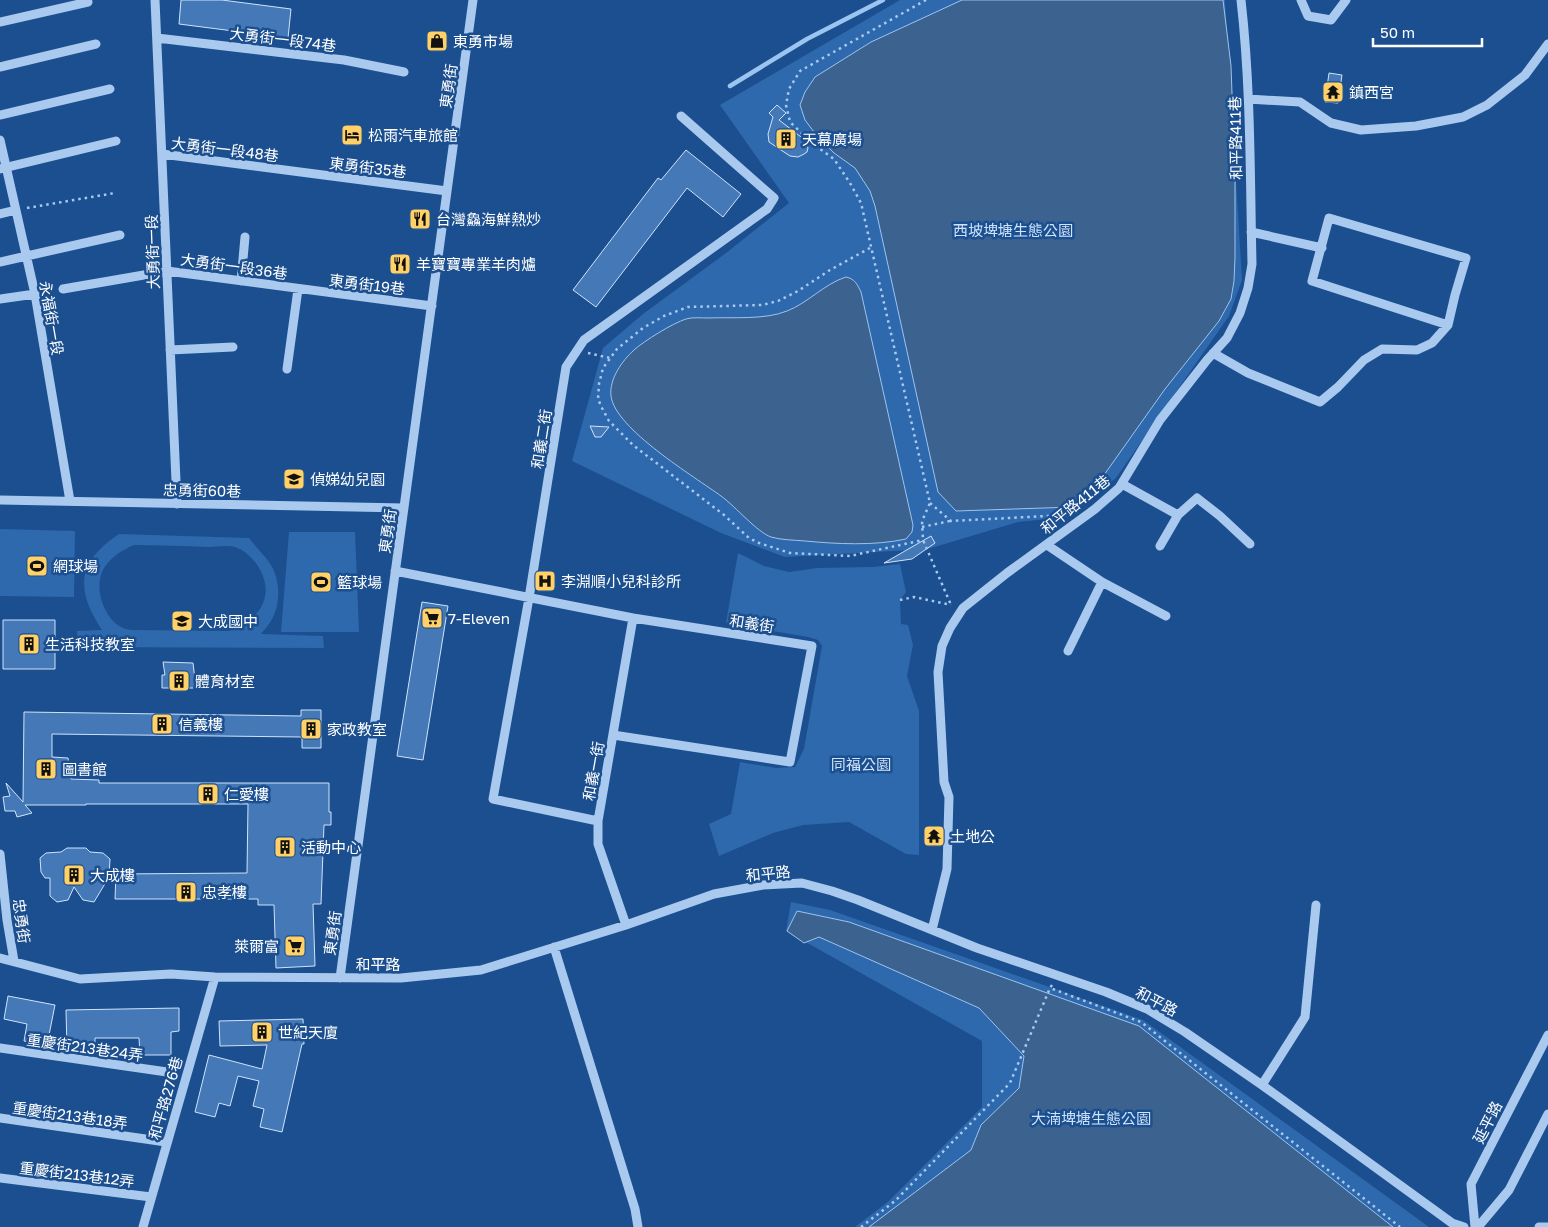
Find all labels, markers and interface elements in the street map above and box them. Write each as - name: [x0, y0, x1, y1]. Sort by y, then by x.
- scale bar: [1373, 15, 1482, 47]
- text: 50 m: [1380, 23, 1415, 41]
- street label: 大勇街一段74巷: [229, 24, 337, 54]
- shop icon: 東勇市場: [425, 29, 449, 53]
- place label: 東勇市場: [453, 32, 513, 50]
- street label: 東勇街: [436, 62, 460, 110]
- temple icon: 鎮西宮: [1321, 80, 1345, 104]
- place label: 鎮西宮: [1349, 83, 1394, 101]
- street label: 和平路411巷: [1225, 96, 1245, 180]
- hotel icon: 松雨汽車旅館: [340, 123, 364, 147]
- place label: 松雨汽車旅館: [368, 126, 458, 144]
- building icon: 天幕廣場: [774, 127, 798, 151]
- place label: 天幕廣場: [802, 130, 862, 148]
- street label: 大勇街一段48巷: [170, 133, 280, 165]
- street label: 東勇街35巷: [328, 153, 408, 181]
- restaurant icon: 台灣鱻海鮮熱炒: [408, 207, 432, 231]
- place label: 台灣鱻海鮮熱炒: [436, 210, 541, 228]
- street label: 大勇街一段: [142, 214, 162, 290]
- park label: 西坡埤塘生態公園: [953, 221, 1073, 239]
- street label: 大勇街一段36巷: [179, 250, 289, 282]
- restaurant icon: 羊寶寶專業羊肉爐: [388, 252, 412, 276]
- place label: 羊寶寶專業羊肉爐: [416, 255, 536, 273]
- street label: 東勇街19巷: [328, 270, 406, 298]
- street label: 永福街一段: [37, 279, 67, 357]
- street label: 和義二街: [527, 408, 555, 470]
- school or university icon: 偵娣幼兒園: [282, 467, 306, 491]
- place label: 偵娣幼兒園: [310, 470, 385, 488]
- street label: 和平路411巷: [1037, 471, 1113, 537]
- street label: 忠勇街60巷: [163, 480, 241, 500]
- street label: 東勇街: [375, 507, 399, 555]
- sports icon: 網球場: [25, 554, 49, 578]
- place label: 網球場: [53, 557, 98, 575]
- hospital icon: 李淵順小兒科診所: [533, 569, 557, 593]
- sports icon: 籃球場: [309, 570, 333, 594]
- place label: 李淵順小兒科診所: [561, 572, 681, 590]
- place label: 籃球場: [337, 573, 382, 591]
- supermarket icon: 7-Eleven: [420, 606, 444, 630]
- school or university icon: 大成國中: [170, 609, 194, 633]
- place label: 7-Eleven: [448, 609, 510, 627]
- street label: 和義街: [728, 611, 776, 635]
- place label: 大成國中: [198, 612, 258, 630]
- building icon: 生活科技教室: [17, 632, 41, 656]
- place label: 生活科技教室: [45, 635, 135, 653]
- building icon: 體育材室: [167, 669, 191, 693]
- place label: 體育材室: [195, 672, 255, 690]
- building icon: 信義樓: [150, 712, 174, 736]
- place label: 信義樓: [178, 715, 223, 733]
- building icon: 家政教室: [299, 717, 323, 741]
- place label: 家政教室: [327, 720, 387, 738]
- street label: 和義一街: [579, 740, 607, 802]
- park label: 同福公園: [831, 755, 891, 773]
- building icon: 圖書館: [34, 757, 58, 781]
- place label: 圖書館: [62, 760, 107, 778]
- building icon: 仁愛樓: [196, 782, 220, 806]
- place label: 仁愛樓: [224, 785, 269, 803]
- temple icon: 土地公: [922, 824, 946, 848]
- place label: 土地公: [950, 827, 995, 845]
- building icon: 活動中心: [273, 835, 297, 859]
- place label: 活動中心: [301, 838, 361, 856]
- street label: 和平路: [745, 862, 791, 884]
- building icon: 大成樓: [62, 863, 86, 887]
- place label: 大成樓: [90, 866, 135, 884]
- building icon: 忠孝樓: [174, 880, 198, 904]
- place label: 忠孝樓: [202, 883, 247, 901]
- street label: 忠勇街: [10, 897, 34, 945]
- street label: 東勇街: [320, 909, 344, 957]
- supermarket icon: 萊爾富: [283, 934, 307, 958]
- place label: 萊爾富: [234, 937, 279, 955]
- street label: 和平路: [355, 955, 401, 973]
- street label: 和平路: [1133, 982, 1181, 1020]
- building icon: 世紀天廈: [250, 1020, 274, 1044]
- place label: 世紀天廈: [278, 1023, 338, 1041]
- street label: 重慶街213巷24弄: [26, 1030, 144, 1064]
- street label: 和平路276巷: [145, 1054, 185, 1142]
- street label: 重慶街213巷18弄: [11, 1098, 129, 1132]
- street label: 延平路: [1469, 1098, 1505, 1146]
- park label: 大湳埤塘生態公園: [1031, 1109, 1151, 1127]
- street label: 重慶街213巷12弄: [18, 1158, 136, 1190]

